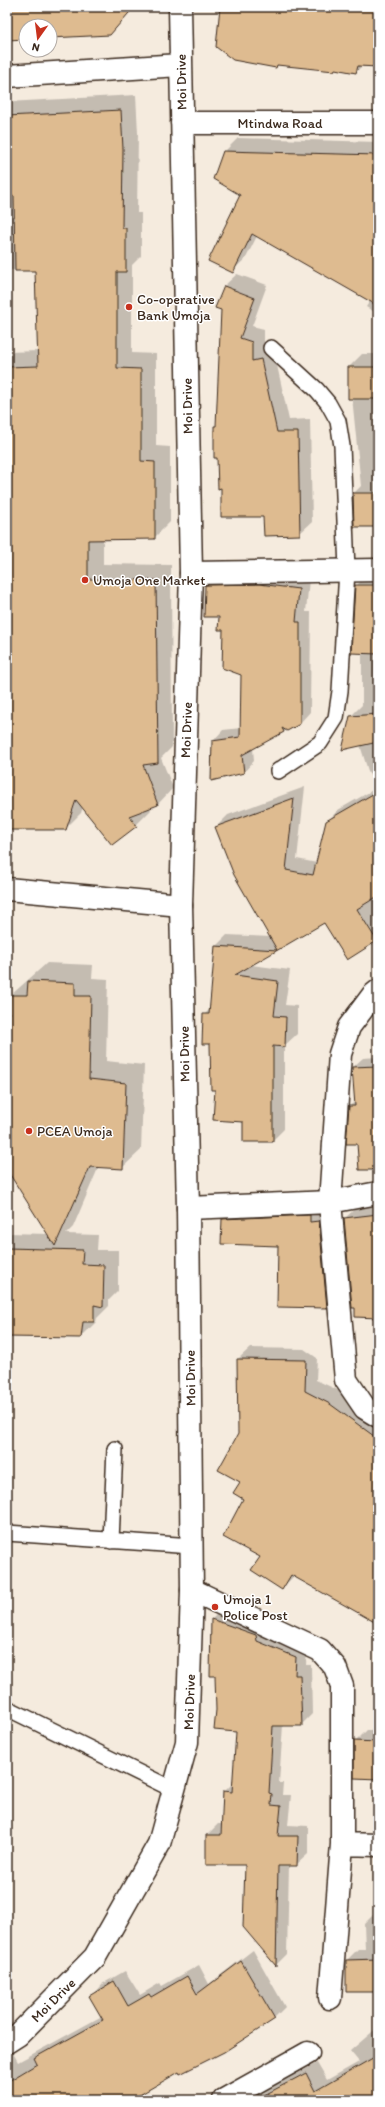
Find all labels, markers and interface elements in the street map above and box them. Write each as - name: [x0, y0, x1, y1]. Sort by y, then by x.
- north arrow: [18, 18, 58, 58]
- text: N: [31, 40, 41, 54]
- street label: Moi Drive: [173, 54, 190, 110]
- street label: Mtindwa Road: [238, 115, 323, 132]
- place label: Co-operative Bank Umoja: [137, 291, 215, 324]
- marker: Co-operative Bank Umoja: [124, 302, 134, 312]
- street label: Moi Drive: [179, 378, 196, 434]
- place label: Umoja One Market: [93, 572, 206, 589]
- marker: Umoja One Market: [80, 575, 90, 585]
- street label: Moi Drive: [177, 701, 196, 758]
- street label: Moi Drive: [176, 1026, 193, 1082]
- place label: PCEA Umoja: [37, 1123, 112, 1140]
- marker: PCEA Umoja: [24, 1126, 34, 1136]
- street label: Moi Drive: [182, 1350, 199, 1406]
- place label: Umoja 1 Police Post: [223, 1591, 288, 1624]
- marker: Umoja 1 Police Post: [210, 1602, 220, 1612]
- street label: Moi Drive: [180, 1673, 199, 1730]
- street label: Moi Drive: [28, 1974, 79, 2026]

